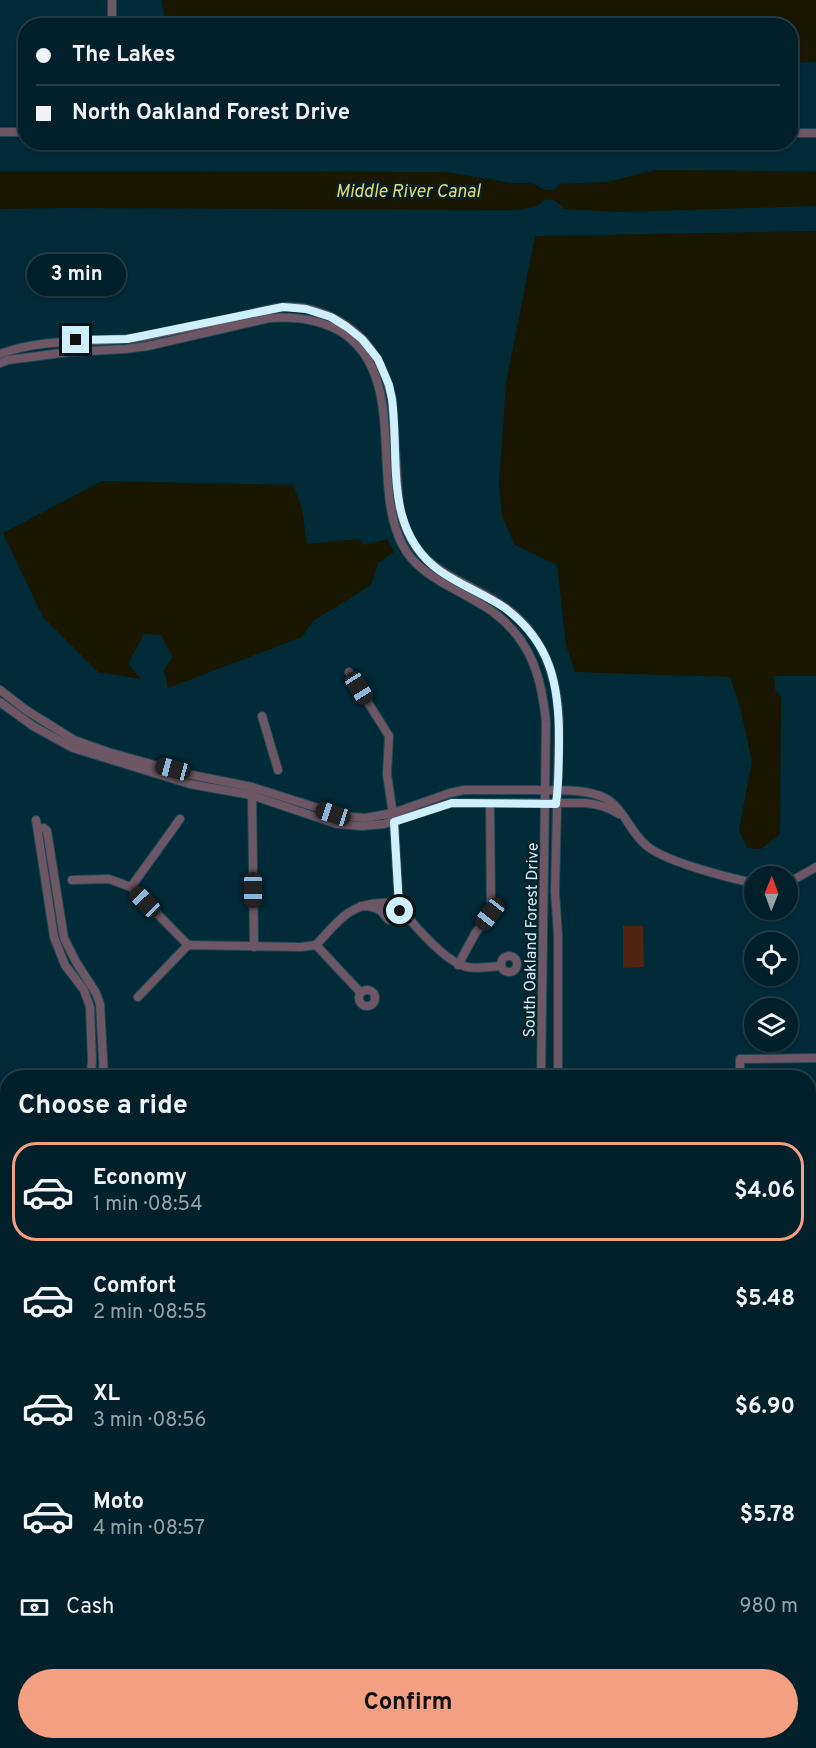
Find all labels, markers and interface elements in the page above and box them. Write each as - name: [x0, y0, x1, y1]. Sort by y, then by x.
- text: The Lakes: [72, 42, 176, 69]
- text: North Oakland Forest Drive: [72, 100, 350, 127]
- water label: Middle River Canal: [336, 181, 482, 204]
- callout: 3 min: [26, 253, 125, 295]
- text: 3 min: [50, 262, 103, 288]
- route end: [62, 326, 89, 353]
- car: [342, 668, 376, 708]
- car: [153, 756, 193, 782]
- car: [313, 800, 353, 828]
- street label: South Oakland Forest Drive: [520, 843, 544, 1038]
- north arrow: [744, 866, 798, 920]
- map controls: [744, 866, 798, 1052]
- car: [244, 872, 262, 908]
- car: [126, 883, 164, 921]
- car: [472, 894, 508, 934]
- route start: [386, 897, 413, 924]
- button: locate: [744, 932, 798, 986]
- button: layers: [744, 998, 798, 1052]
- text: Choose a ride: [18, 1089, 188, 1123]
- icon: car: [21, 1165, 75, 1219]
- text: Economy: [93, 1165, 187, 1192]
- text: $4.06: [734, 1178, 795, 1205]
- text: 1 min · 08:54: [93, 1192, 203, 1218]
- icon: car: [21, 1273, 75, 1327]
- text: Comfort: [93, 1273, 176, 1300]
- text: $5.48: [735, 1286, 795, 1313]
- text: 2 min · 08:55: [93, 1300, 207, 1326]
- icon: car: [21, 1381, 75, 1435]
- text: XL: [93, 1381, 120, 1408]
- text: $6.90: [735, 1394, 795, 1421]
- text: 3 min · 08:56: [93, 1408, 206, 1434]
- icon: car: [21, 1489, 75, 1543]
- text: Moto: [93, 1489, 144, 1516]
- text: $5.78: [740, 1502, 795, 1529]
- text: 4 min · 08:57: [93, 1516, 205, 1542]
- icon: cash: [18, 1591, 51, 1624]
- text: Cash: [66, 1594, 115, 1621]
- text: 980 m: [740, 1594, 798, 1620]
- button: Confirm: [18, 1669, 798, 1738]

